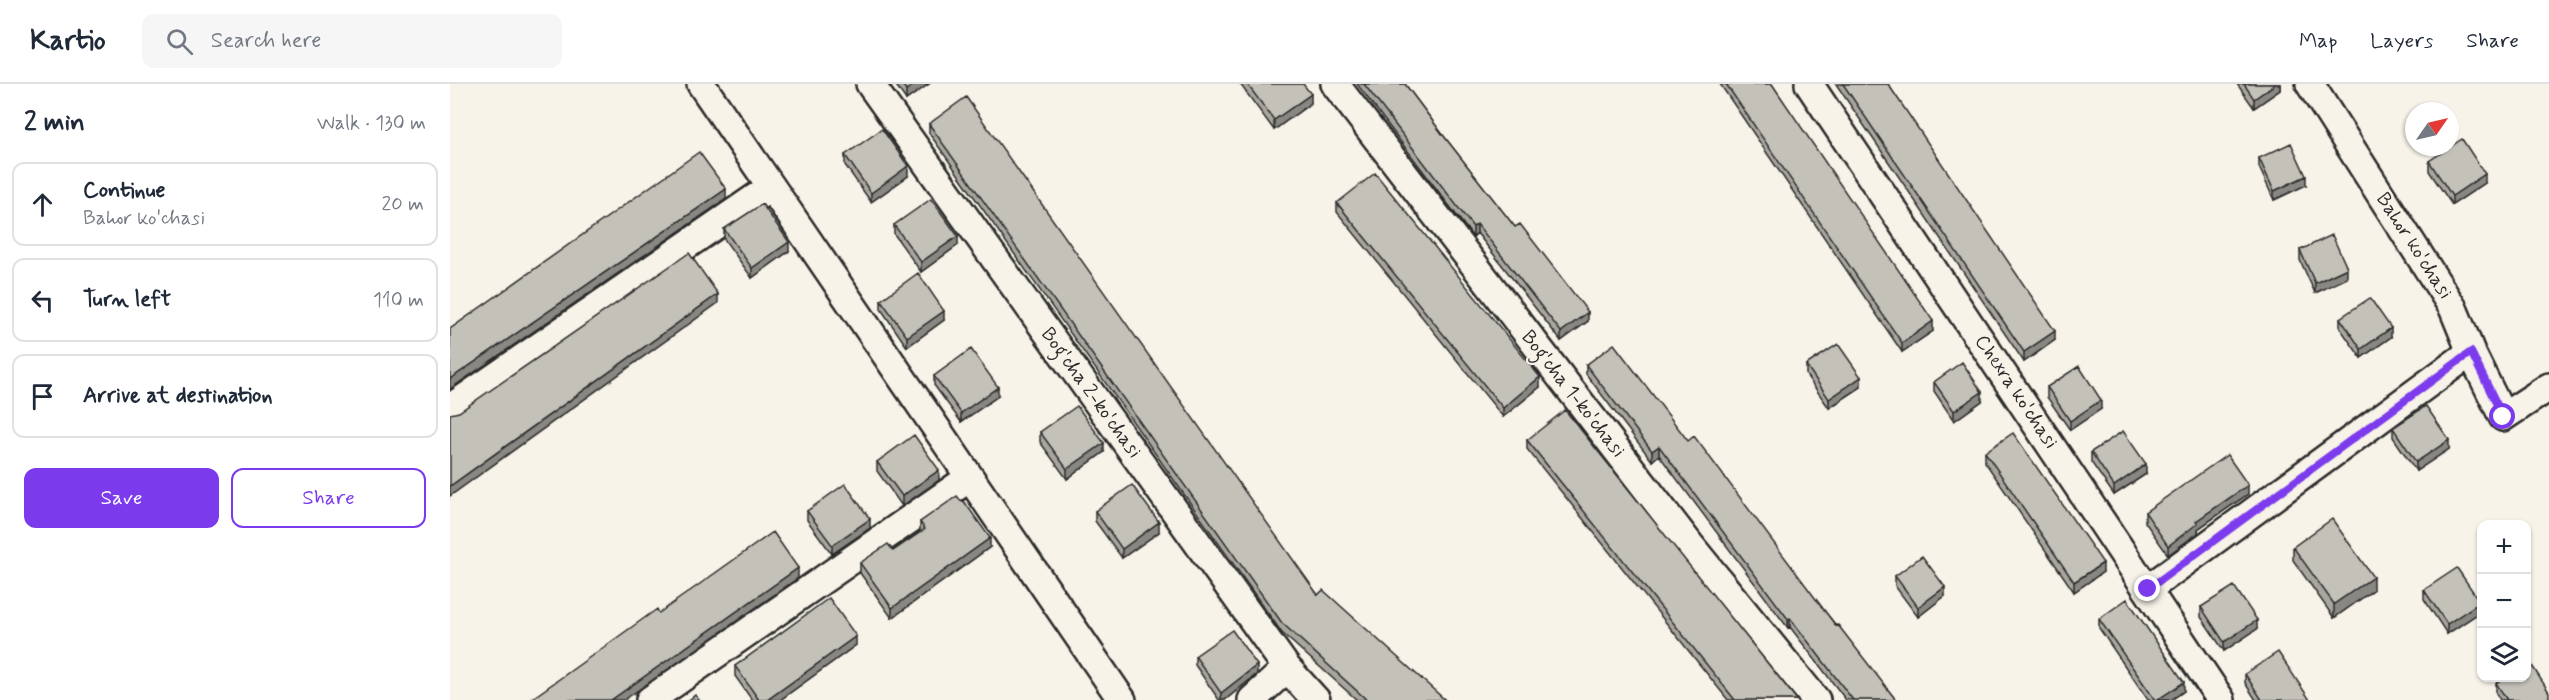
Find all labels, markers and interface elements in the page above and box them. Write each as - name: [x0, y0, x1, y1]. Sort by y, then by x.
- search box: [142, 14, 562, 68]
- text: Kartio: [30, 23, 106, 60]
- icon: search: [163, 25, 196, 58]
- text: Search here: [211, 27, 322, 55]
- text: Map: [2299, 27, 2337, 55]
- text: Layers: [2370, 27, 2433, 55]
- text: Share: [2466, 27, 2519, 55]
- north arrow: [2405, 102, 2459, 156]
- text: 2 min: [24, 106, 85, 140]
- text: Walk · 130 m: [317, 110, 426, 137]
- text: Continue: [83, 177, 165, 205]
- street label: Bahor ko'chasi: [2369, 187, 2459, 305]
- icon: ahead: [26, 188, 59, 221]
- text: 20 m: [381, 191, 424, 218]
- text: Bahor ko'chasi: [83, 205, 205, 232]
- icon: left: [26, 284, 59, 317]
- text: Turn left: [83, 286, 171, 314]
- text: 110 m: [373, 287, 424, 314]
- street label: Bog'cha 2-ko'chasi: [1033, 322, 1148, 465]
- street label: Bog'cha 1-ko'chasi: [1513, 325, 1631, 465]
- street label: Chexra ko'chasi: [1968, 330, 2064, 454]
- icon: arrive: [26, 380, 59, 413]
- text: Arrive at destination: [83, 382, 273, 410]
- route start: [2489, 403, 2515, 429]
- button: Save: [24, 468, 219, 528]
- button: Share: [231, 468, 426, 528]
- map controls: [2477, 520, 2531, 682]
- button: +: [2477, 520, 2531, 574]
- button: −: [2477, 574, 2531, 628]
- route end: [2134, 575, 2160, 601]
- button: layers: [2477, 628, 2531, 682]

